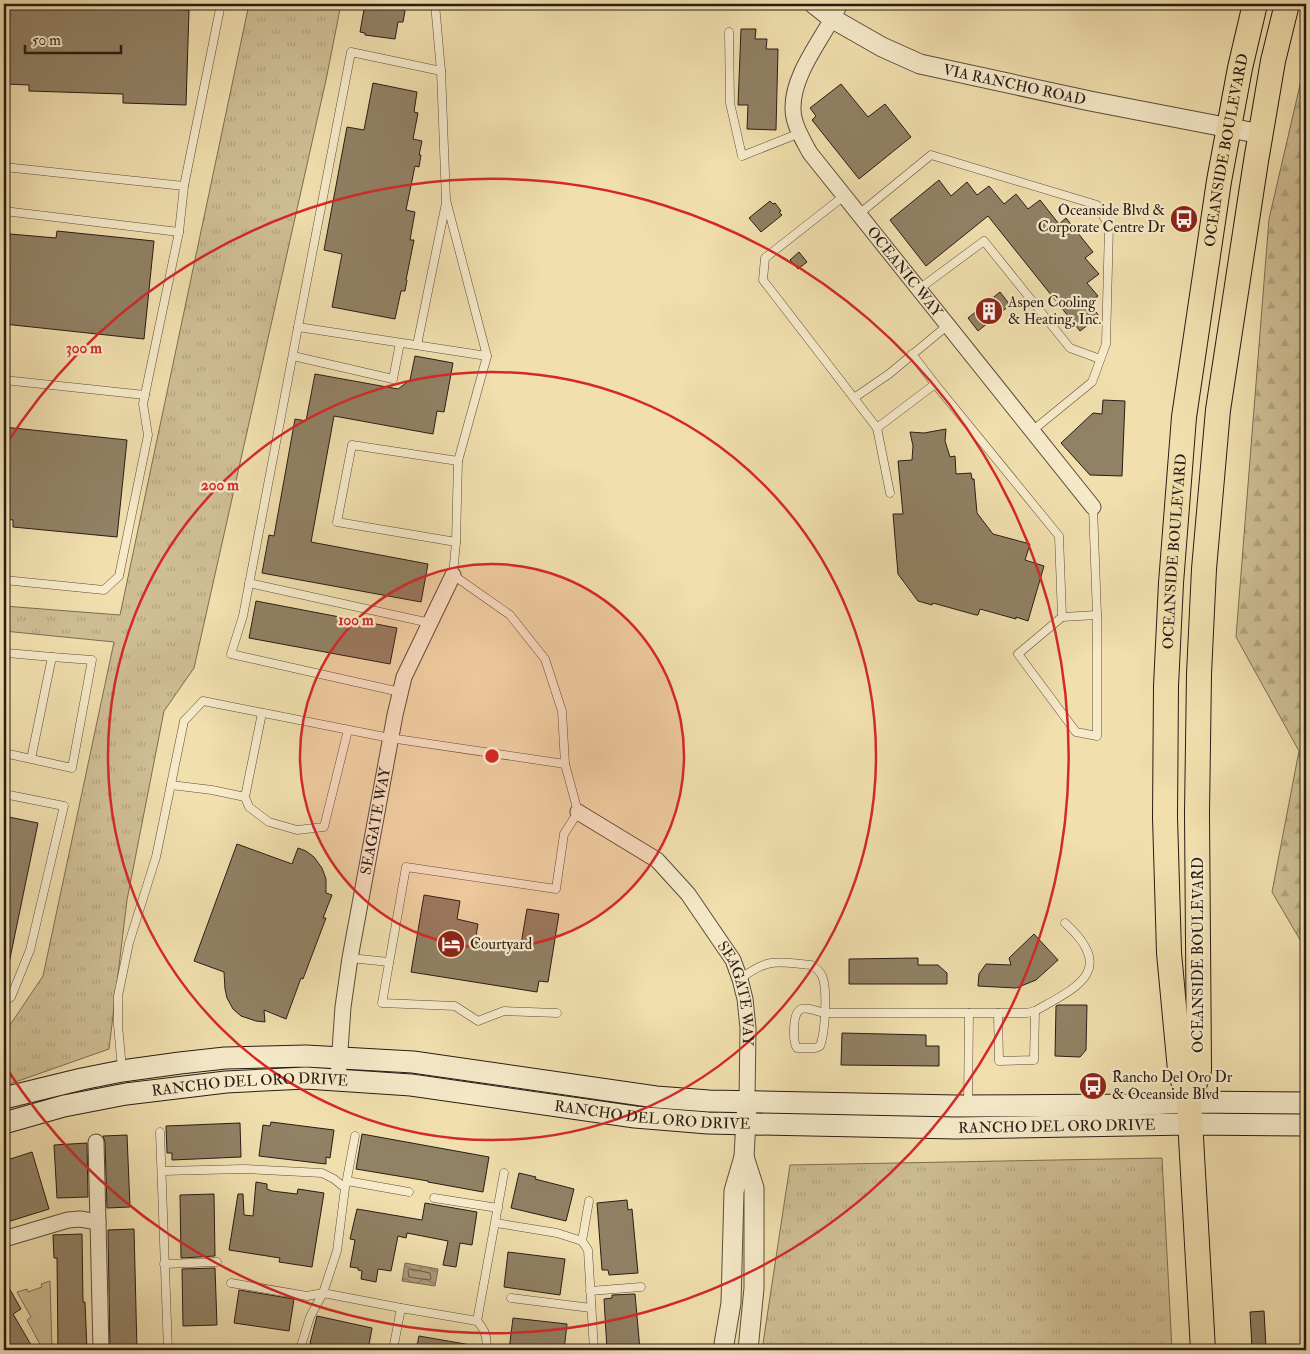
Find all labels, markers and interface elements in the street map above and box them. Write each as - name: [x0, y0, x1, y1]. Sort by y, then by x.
- scale bar: [25, 22, 121, 54]
- text: 50 m: [32, 31, 61, 50]
- street label: OCEANSIDE BOULEVARD: [1200, 52, 1253, 248]
- street label: VIA RANCHO ROAD: [941, 60, 1088, 109]
- place label: Oceanside Blvd & Corporate Centre Dr: [1038, 201, 1165, 238]
- bus stop icon: Oceanside Blvd & Corporate Centre Dr: [1169, 204, 1199, 234]
- street label: OCEANIC WAY: [863, 222, 947, 322]
- place label: Aspen Cooling & Heating, Inc.: [1007, 293, 1102, 329]
- building icon: Aspen Cooling & Heating, Inc.: [974, 296, 1004, 326]
- text: 300 m: [66, 339, 102, 358]
- street label: OCEANSIDE BOULEVARD: [1158, 453, 1191, 650]
- text: 200 m: [201, 476, 239, 495]
- text: 100 m: [338, 611, 374, 630]
- centre of rings: [483, 747, 501, 765]
- street label: SEAGATE WAY: [356, 765, 395, 876]
- street label: OCEANSIDE BOULEVARD: [1189, 857, 1208, 1053]
- hotel icon: Courtyard: [436, 929, 466, 959]
- place label: Courtyard: [470, 935, 533, 954]
- street label: SEAGATE WAY: [713, 937, 758, 1047]
- street label: RANCHO DEL ORO DRIVE: [151, 1068, 349, 1100]
- place label: Rancho Del Oro Dr & Oceanside Blvd: [1112, 1068, 1233, 1104]
- bus stop icon: Rancho Del Oro Dr & Oceanside Blvd: [1078, 1071, 1108, 1101]
- street label: RANCHO DEL ORO DRIVE: [553, 1096, 751, 1133]
- street label: RANCHO DEL ORO DRIVE: [958, 1115, 1156, 1137]

